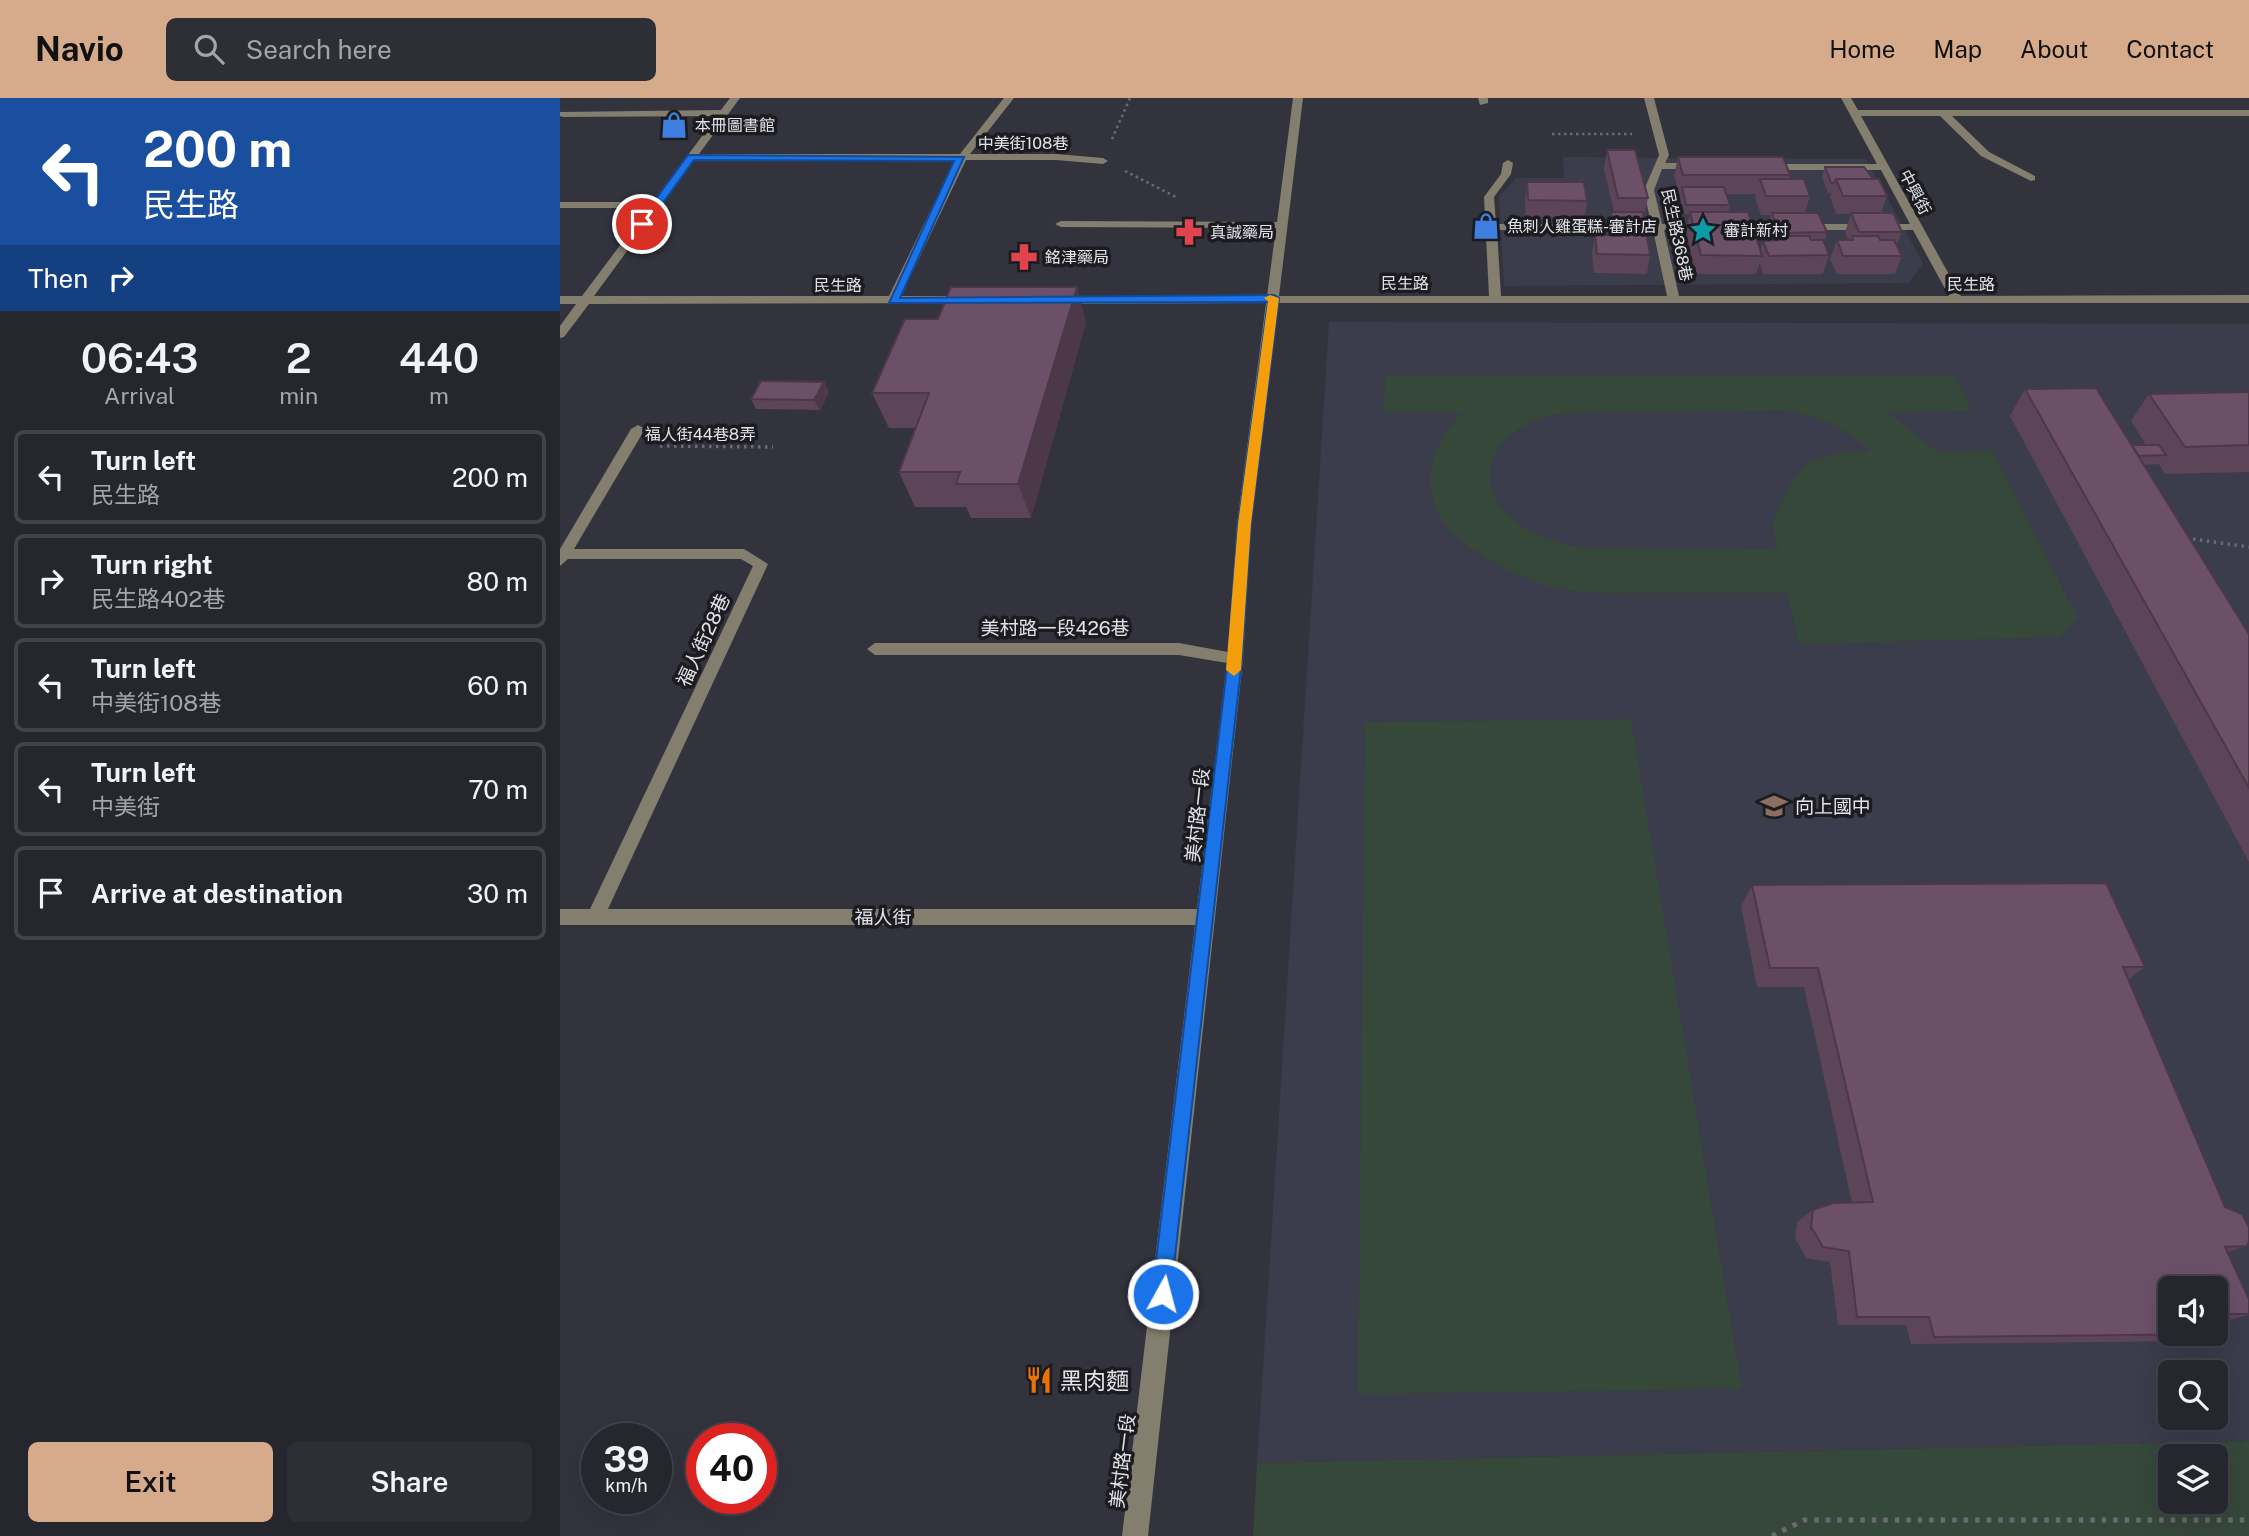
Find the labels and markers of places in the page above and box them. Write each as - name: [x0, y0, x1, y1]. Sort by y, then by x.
- shop icon: 本冊圖書館: [659, 110, 689, 140]
- place label: 本冊圖書館: [695, 116, 775, 135]
- pin: [612, 194, 672, 254]
- shop icon: 魚刺人雞蛋糕-審計店: [1471, 211, 1501, 241]
- place icon: 審計新村: [1688, 215, 1718, 245]
- pharmacy icon: 真誠藥局: [1174, 217, 1204, 247]
- place label: 魚刺人雞蛋糕-審計店: [1507, 217, 1657, 236]
- place label: 審計新村: [1724, 221, 1788, 240]
- place label: 真誠藥局: [1210, 223, 1274, 242]
- pharmacy icon: 銘津藥局: [1009, 242, 1039, 272]
- place label: 銘津藥局: [1045, 248, 1109, 267]
- school or university icon: 向上國中: [1759, 791, 1789, 821]
- place label: 向上國中: [1795, 795, 1871, 817]
- restaurant icon: 黑肉麵: [1024, 1365, 1054, 1395]
- place label: 黑肉麵: [1060, 1367, 1129, 1394]

